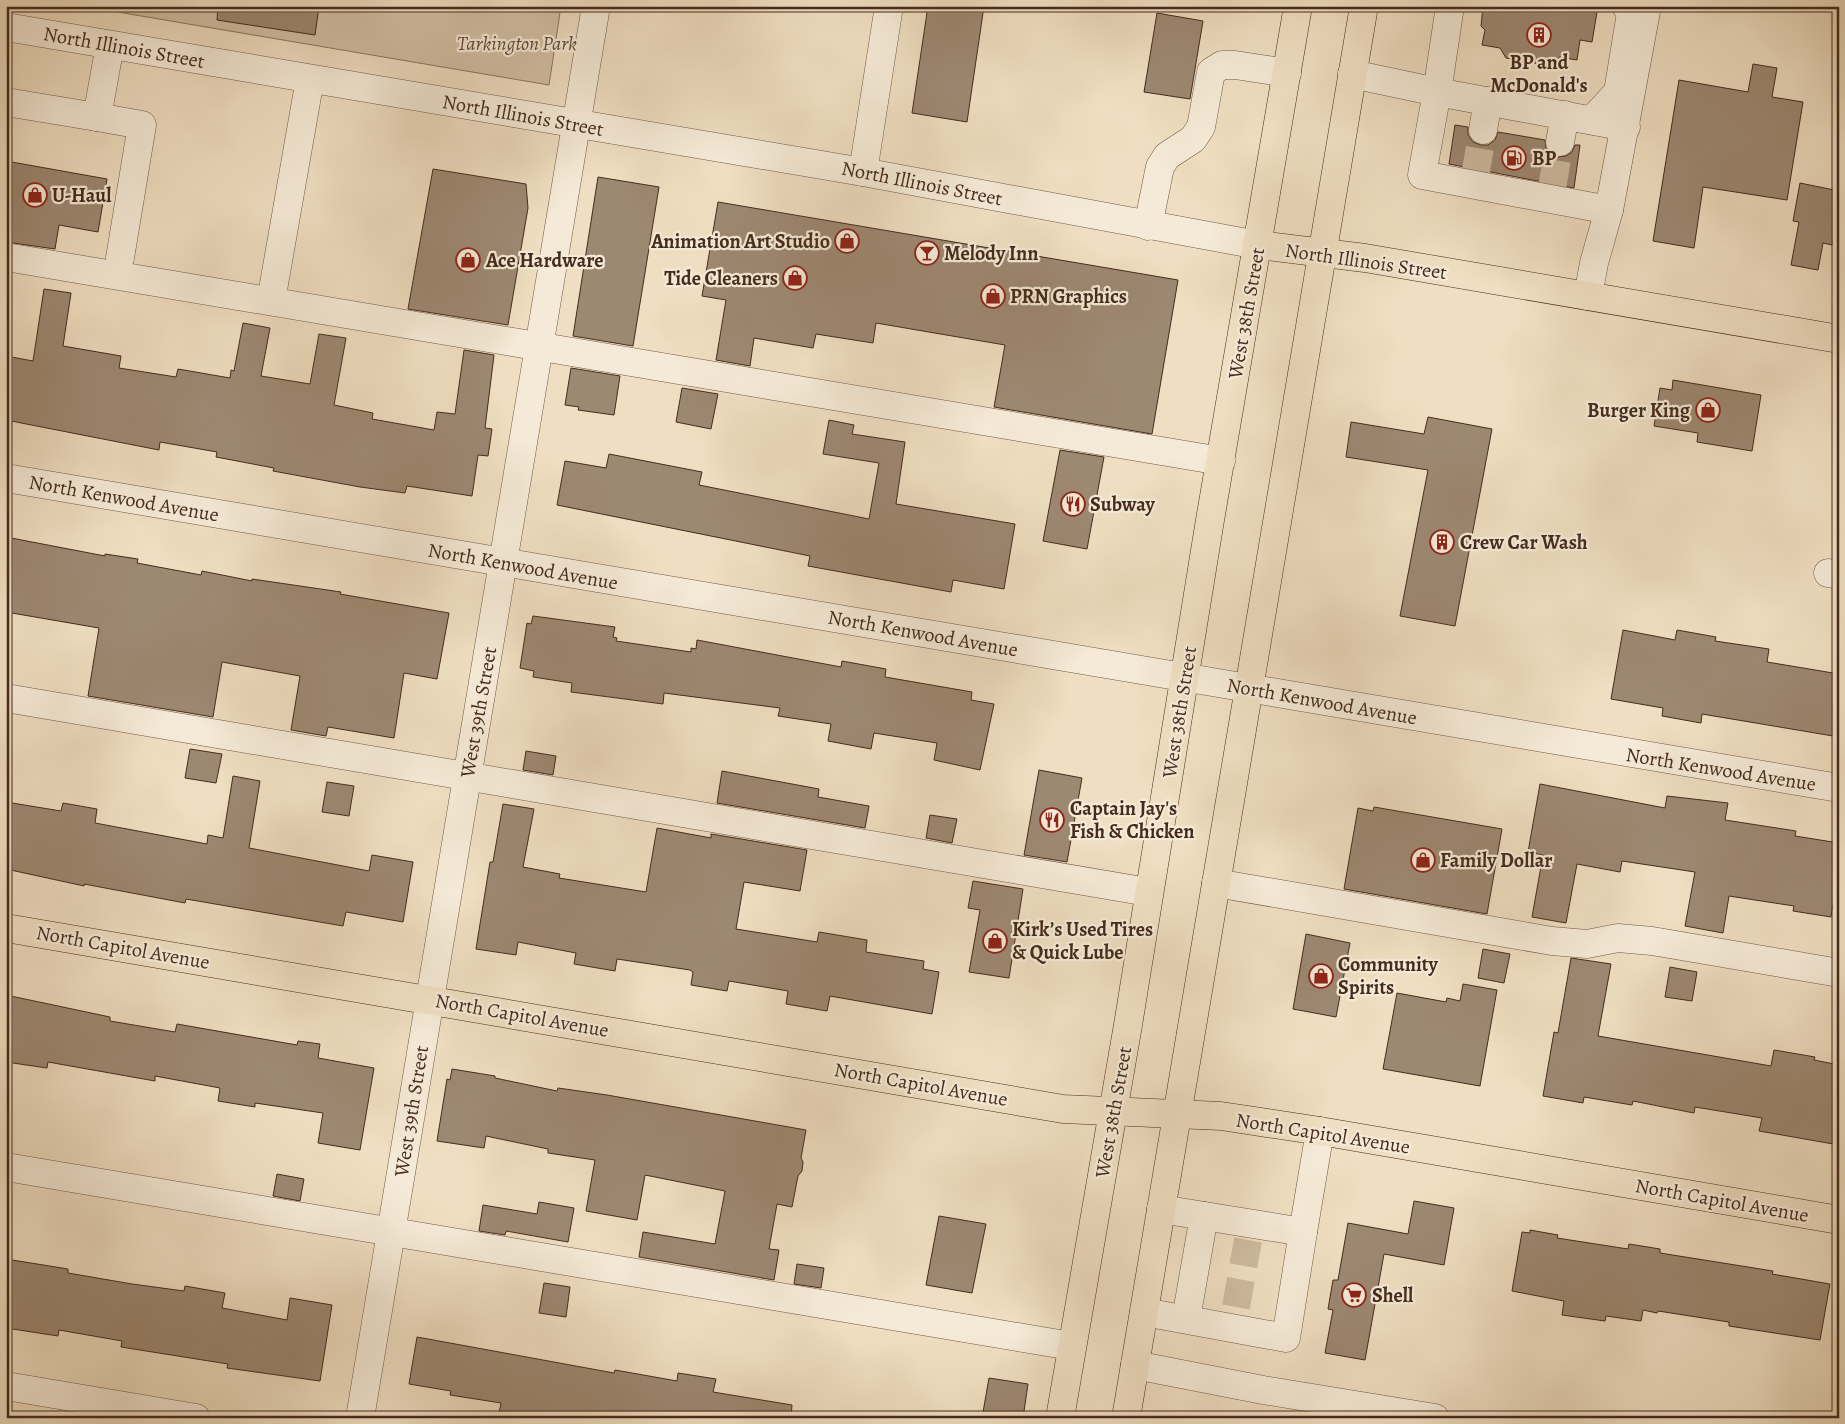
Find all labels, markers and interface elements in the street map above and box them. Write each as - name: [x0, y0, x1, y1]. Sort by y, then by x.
- street label: North Illinois Street: [41, 20, 207, 75]
- building icon: BP and McDonald's: [1526, 22, 1552, 48]
- park label: Tarkington Park: [457, 30, 577, 57]
- place label: BP and McDonald's: [1490, 49, 1588, 99]
- street label: North Illinois Street: [440, 88, 606, 143]
- fuel station icon: BP: [1501, 145, 1527, 171]
- place label: BP: [1532, 145, 1557, 172]
- street label: North Illinois Street: [839, 155, 1005, 212]
- shop icon: U-Haul: [22, 182, 48, 208]
- place label: U-Haul: [52, 182, 112, 209]
- place label: Animation Art Studio: [650, 228, 830, 255]
- shop icon: Animation Art Studio: [834, 228, 860, 254]
- street label: North Illinois Street: [1283, 237, 1449, 286]
- bar icon: Melody Inn: [914, 240, 940, 266]
- place label: Melody Inn: [944, 240, 1038, 267]
- street label: West 38th Street: [1221, 245, 1271, 382]
- shop icon: Ace Hardware: [455, 247, 481, 273]
- place label: Ace Hardware: [485, 247, 604, 274]
- place label: Tide Cleaners: [664, 265, 778, 292]
- shop icon: Tide Cleaners: [782, 265, 808, 291]
- shop icon: PRN Graphics: [980, 283, 1006, 309]
- place label: PRN Graphics: [1010, 283, 1127, 310]
- place label: Burger King: [1587, 397, 1691, 424]
- shop icon: Burger King: [1695, 397, 1721, 423]
- street label: North Kenwood Avenue: [27, 469, 221, 528]
- restaurant icon: Subway: [1060, 491, 1086, 517]
- place label: Subway: [1090, 491, 1156, 518]
- building icon: Crew Car Wash: [1429, 529, 1455, 555]
- place label: Crew Car Wash: [1460, 529, 1588, 556]
- street label: North Kenwood Avenue: [426, 537, 620, 596]
- street label: North Kenwood Avenue: [826, 604, 1020, 663]
- street label: West 39th Street: [454, 644, 503, 781]
- street label: West 38th Street: [1156, 644, 1203, 781]
- street label: North Kenwood Avenue: [1225, 672, 1419, 731]
- street label: North Kenwood Avenue: [1624, 741, 1818, 798]
- place label: Captain Jay's Fish & Chicken: [1070, 795, 1195, 845]
- restaurant icon: Captain Jay's Fish & Chicken: [1039, 807, 1065, 833]
- shop icon: Family Dollar: [1410, 847, 1436, 873]
- place label: Family Dollar: [1440, 847, 1553, 874]
- place label: Kirk’s Used Tires & Quick Lube: [1012, 916, 1153, 966]
- street label: North Capitol Avenue: [34, 919, 212, 976]
- shop icon: Kirk’s Used Tires & Quick Lube: [982, 928, 1008, 954]
- place label: Community Spirits: [1338, 951, 1438, 1001]
- shop icon: Community Spirits: [1308, 963, 1334, 989]
- street label: North Capitol Avenue: [433, 987, 611, 1044]
- street label: West 39th Street: [388, 1043, 435, 1180]
- street label: West 38th Street: [1088, 1044, 1138, 1181]
- street label: North Capitol Avenue: [832, 1056, 1010, 1113]
- street label: North Capitol Avenue: [1234, 1106, 1412, 1161]
- street label: North Capitol Avenue: [1633, 1172, 1811, 1229]
- supermarket icon: Shell: [1341, 1282, 1367, 1308]
- place label: Shell: [1372, 1282, 1414, 1309]

